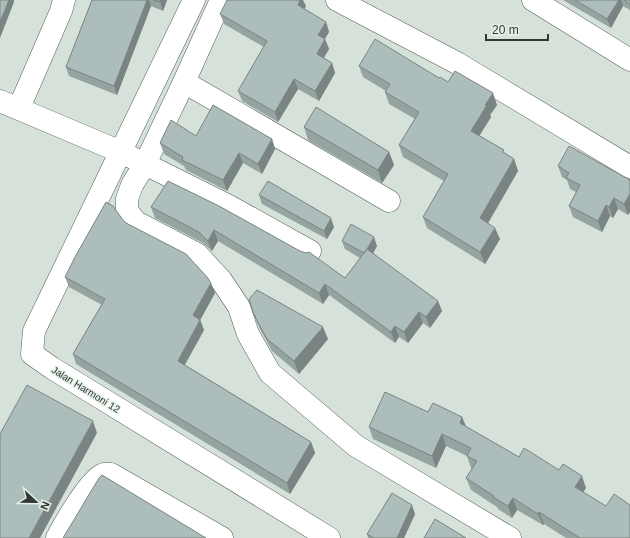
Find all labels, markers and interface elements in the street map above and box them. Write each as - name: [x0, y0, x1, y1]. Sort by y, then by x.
- scale bar: [486, 16, 548, 42]
- text: 20 m: [492, 23, 519, 37]
- street label: Jalan Harmoni 12: [50, 364, 122, 415]
- north arrow: [16, 482, 56, 522]
- text: N: [38, 500, 52, 512]

